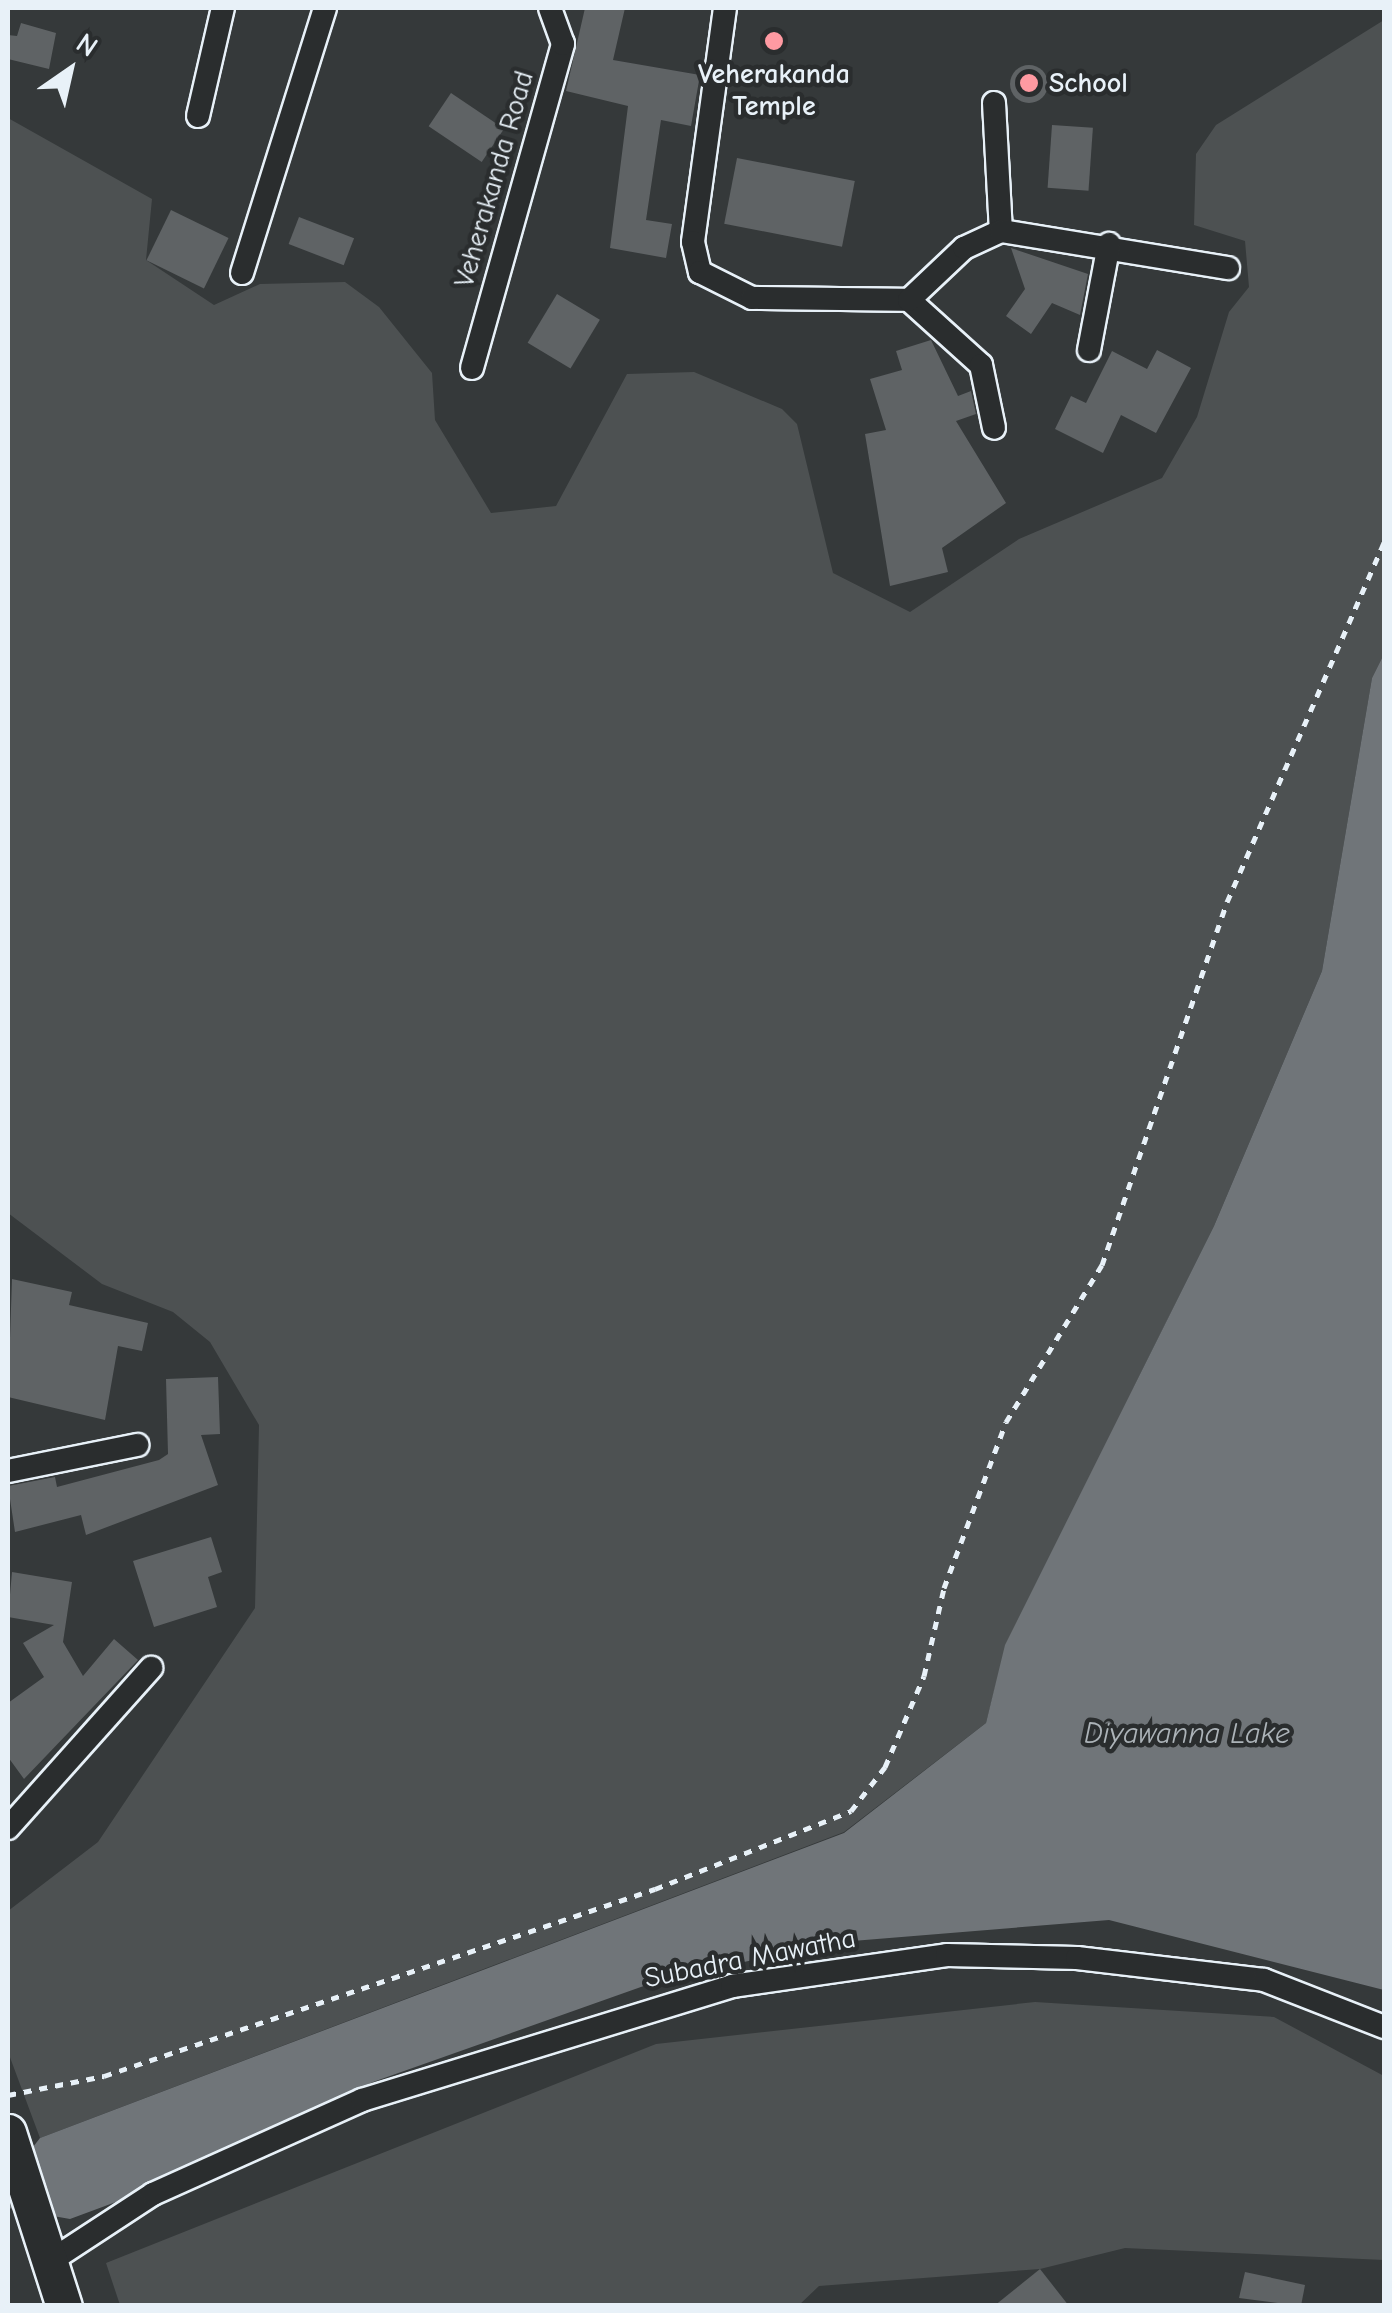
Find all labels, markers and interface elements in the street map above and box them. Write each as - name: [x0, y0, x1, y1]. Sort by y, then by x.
- north arrow: [20, 20, 120, 120]
- text: N: [70, 27, 103, 63]
- marker: Veherakanda Temple: [763, 30, 785, 52]
- place label: Veherakanda Temple: [698, 57, 850, 123]
- place label: School: [1049, 66, 1128, 100]
- street label: Veherakanda Road: [447, 67, 541, 291]
- marker: School: [1018, 72, 1040, 94]
- water label: Diyawanna Lake: [1084, 1716, 1290, 1752]
- street label: Subadra Mawatha: [642, 1921, 858, 1995]

